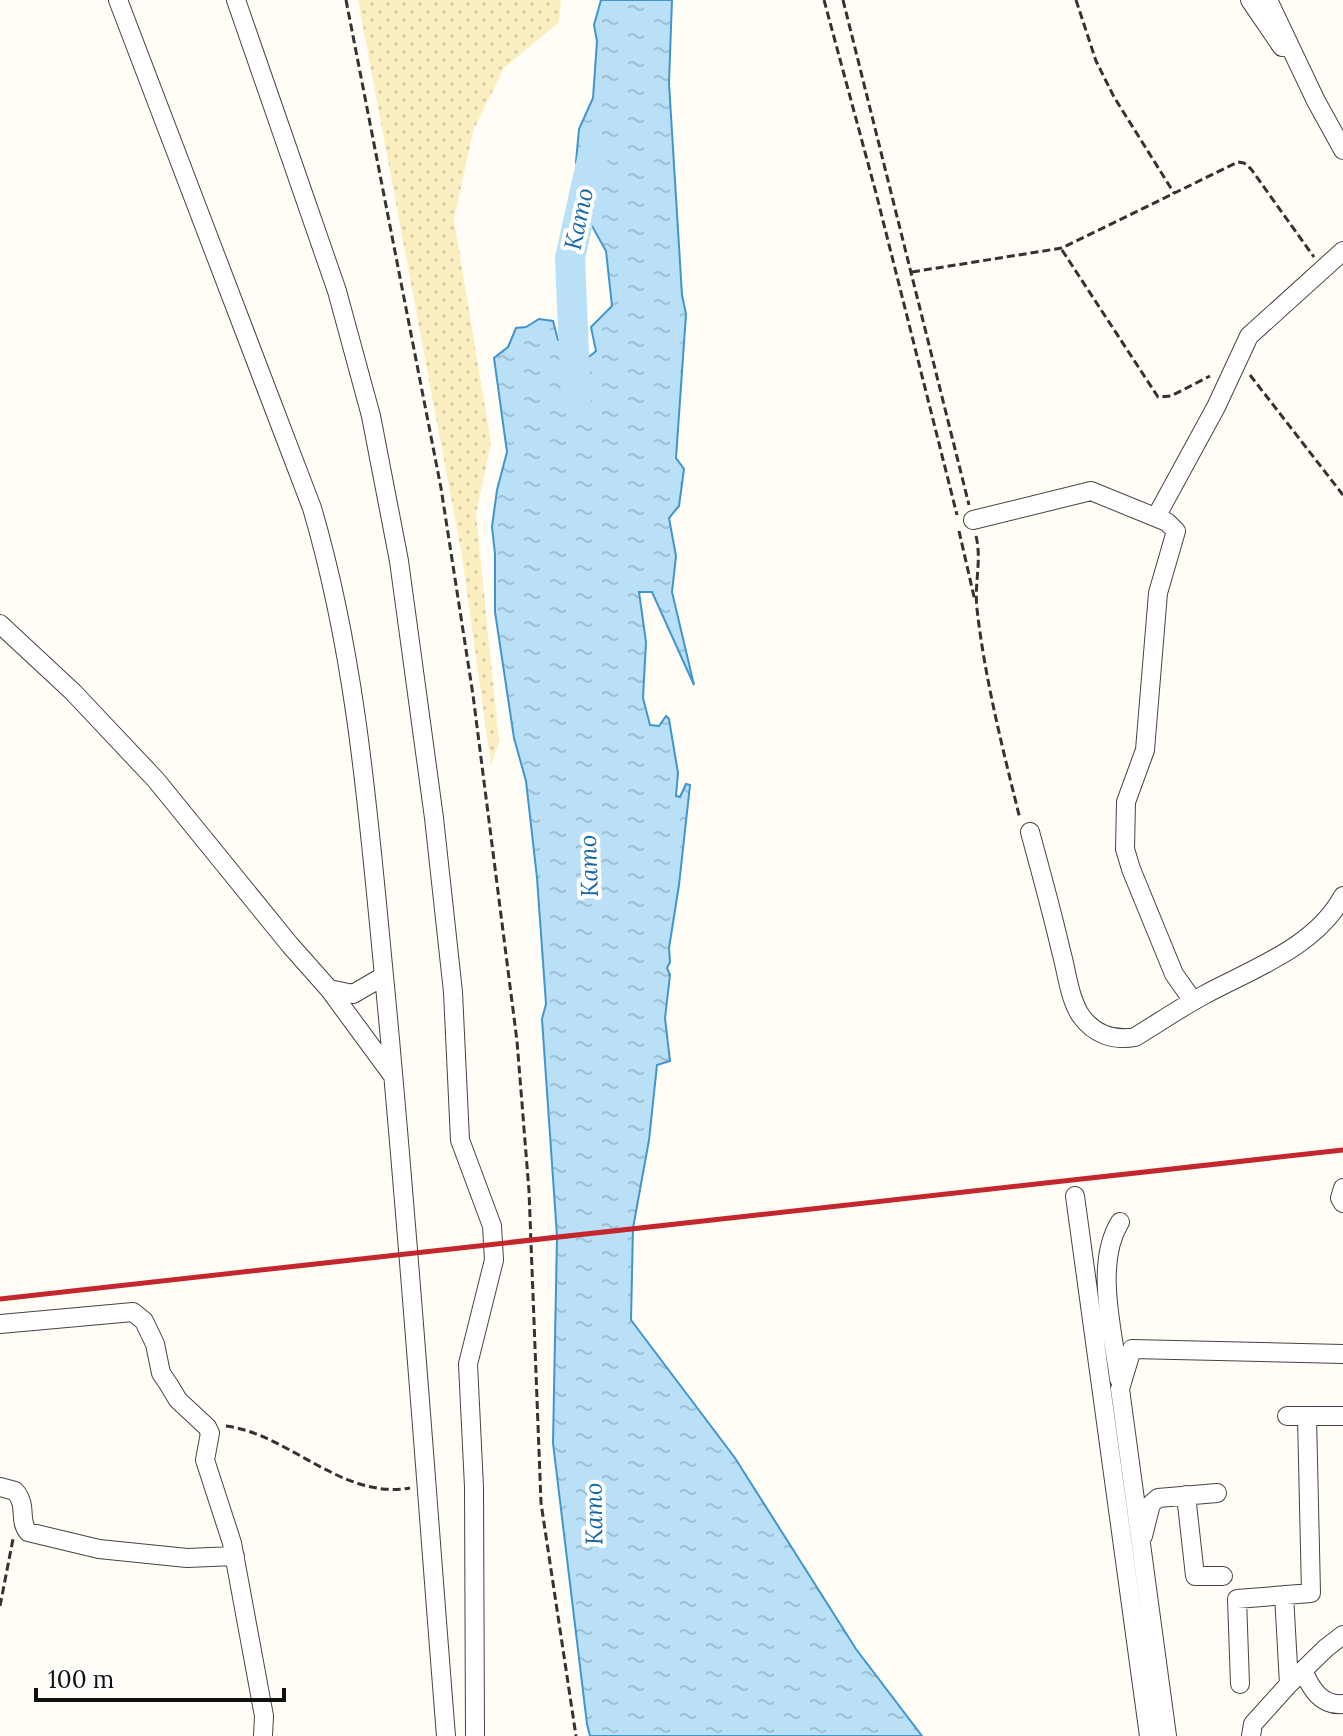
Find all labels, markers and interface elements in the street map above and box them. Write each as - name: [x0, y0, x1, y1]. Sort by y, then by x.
- water label: Kamo: [557, 185, 600, 253]
- water label: Kamo: [572, 834, 605, 898]
- water label: Kamo: [577, 1482, 610, 1546]
- scale bar: [36, 1652, 284, 1702]
- text: 100 m: [48, 1664, 114, 1695]

